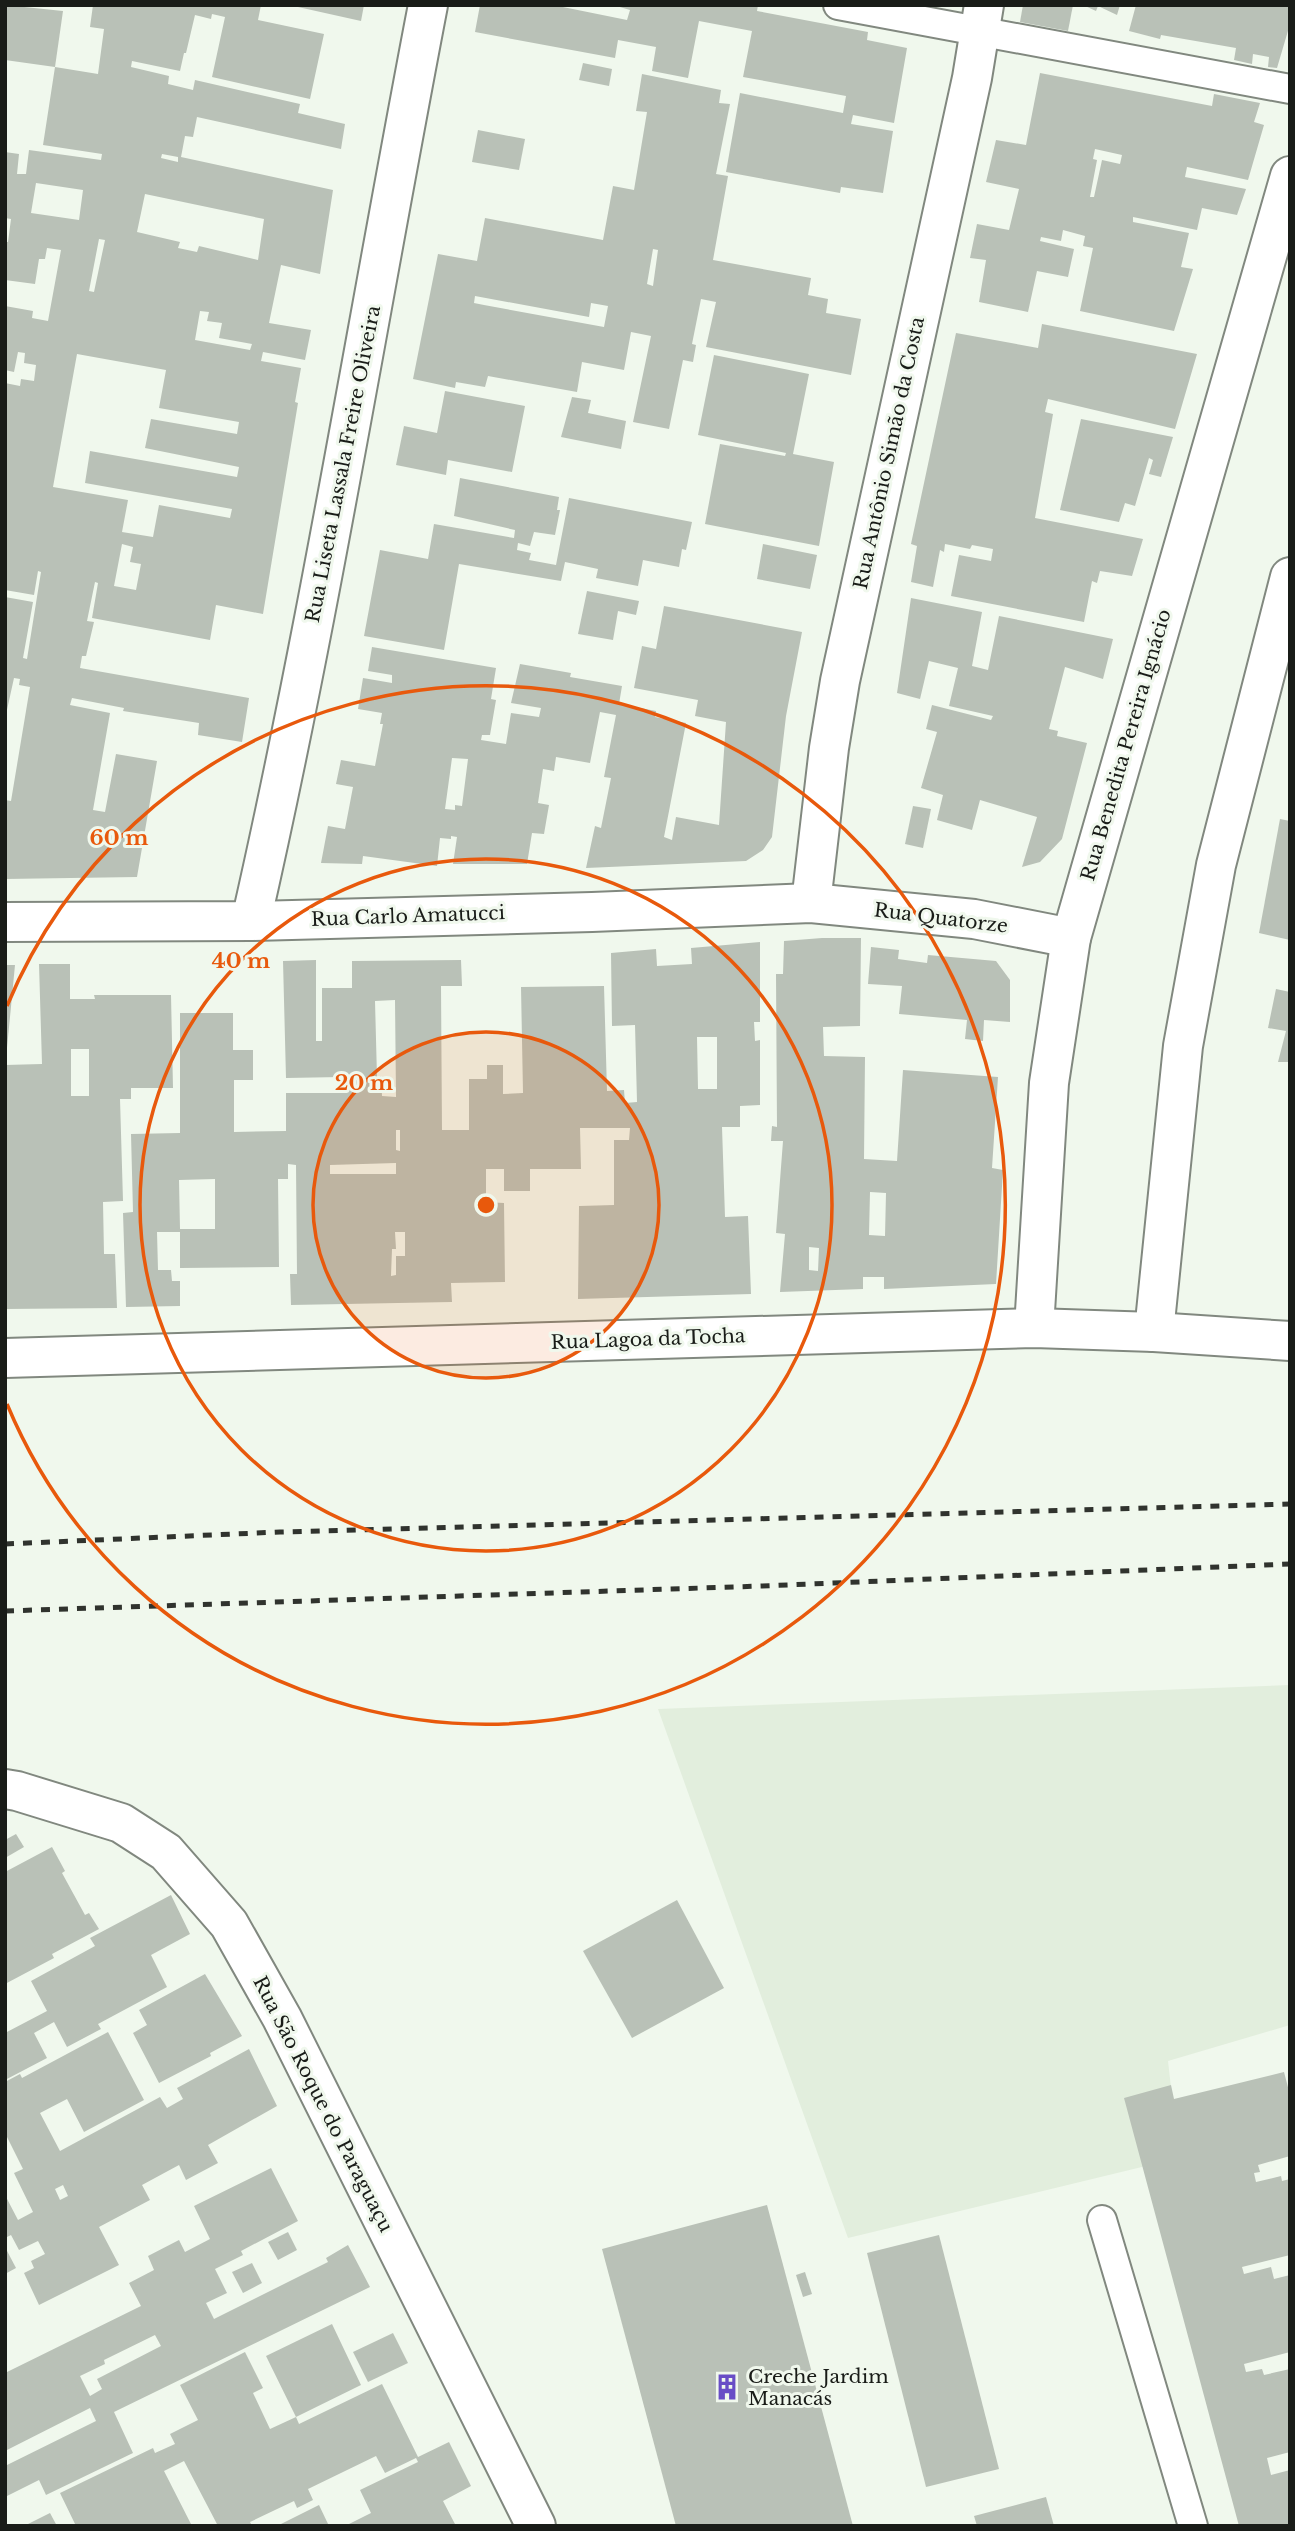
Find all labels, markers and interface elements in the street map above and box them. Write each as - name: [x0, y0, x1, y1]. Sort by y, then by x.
- street label: Rua Liseta Lassala Freire Oliveira: [301, 303, 385, 625]
- street label: Rua Antônio Simão da Costa: [849, 314, 929, 591]
- street label: Rua Benedita Pereira Ignácio: [1076, 607, 1176, 883]
- text: 60 m: [90, 825, 148, 851]
- street label: Rua Quatorze: [873, 898, 1009, 938]
- street label: Rua Carlo Amatucci: [311, 901, 506, 931]
- text: 40 m: [212, 948, 270, 974]
- text: 20 m: [335, 1070, 393, 1096]
- centre of rings: [474, 1193, 498, 1217]
- street label: Rua Lagoa da Tocha: [550, 1324, 746, 1354]
- street label: Rua São Roque do Paraguaçu: [248, 1972, 398, 2236]
- place label: Creche Jardim Manacás: [748, 2365, 889, 2410]
- building icon: Creche Jardim Manacás: [712, 2372, 742, 2402]

